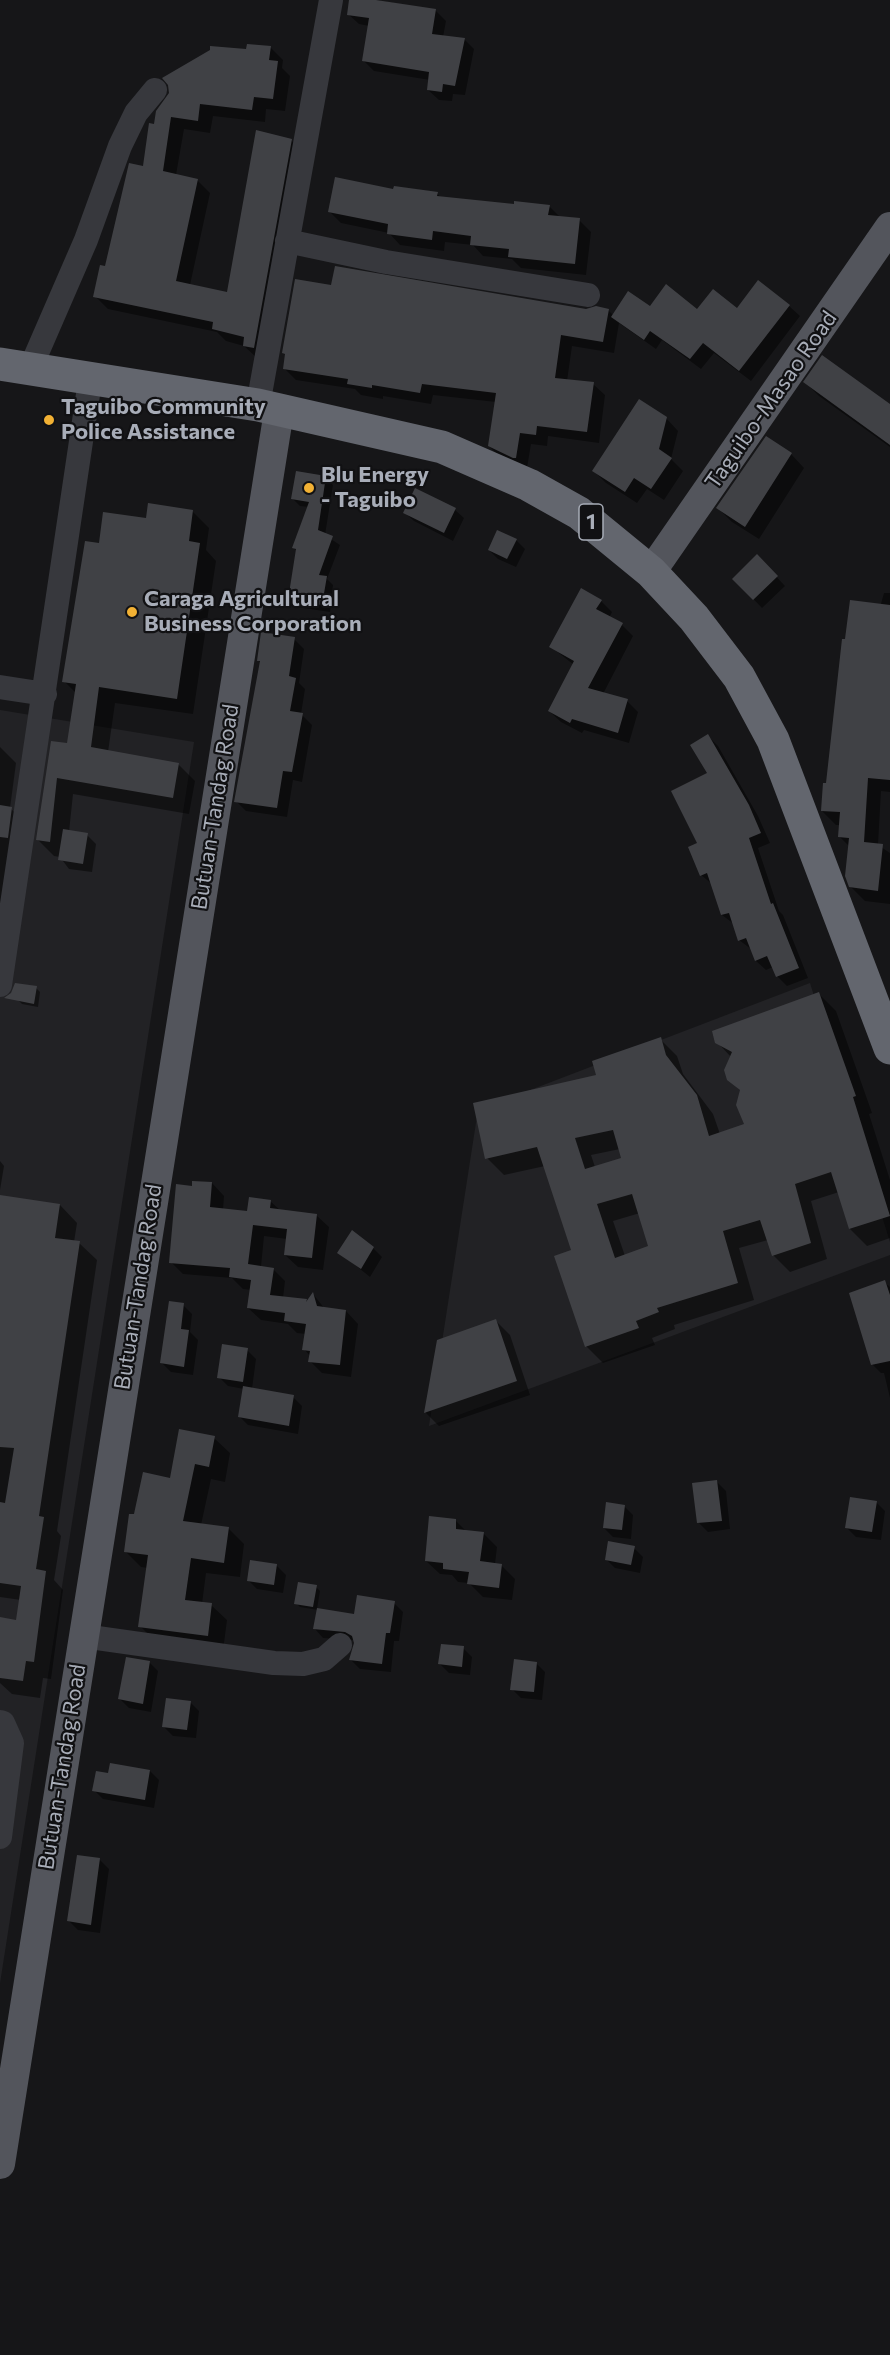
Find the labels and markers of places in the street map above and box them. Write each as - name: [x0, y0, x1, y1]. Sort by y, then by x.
- place label: Taguibo Community Police Assistance: [61, 394, 266, 446]
- marker: Taguibo Community Police Assistance: [42, 413, 56, 427]
- place label: Blu Energy - Taguibo: [321, 462, 429, 514]
- marker: Blu Energy - Taguibo: [302, 481, 316, 495]
- place label: Caraga Agricultural Business Corporation: [144, 586, 362, 638]
- marker: Caraga Agricultural Business Corporation: [125, 605, 139, 619]

